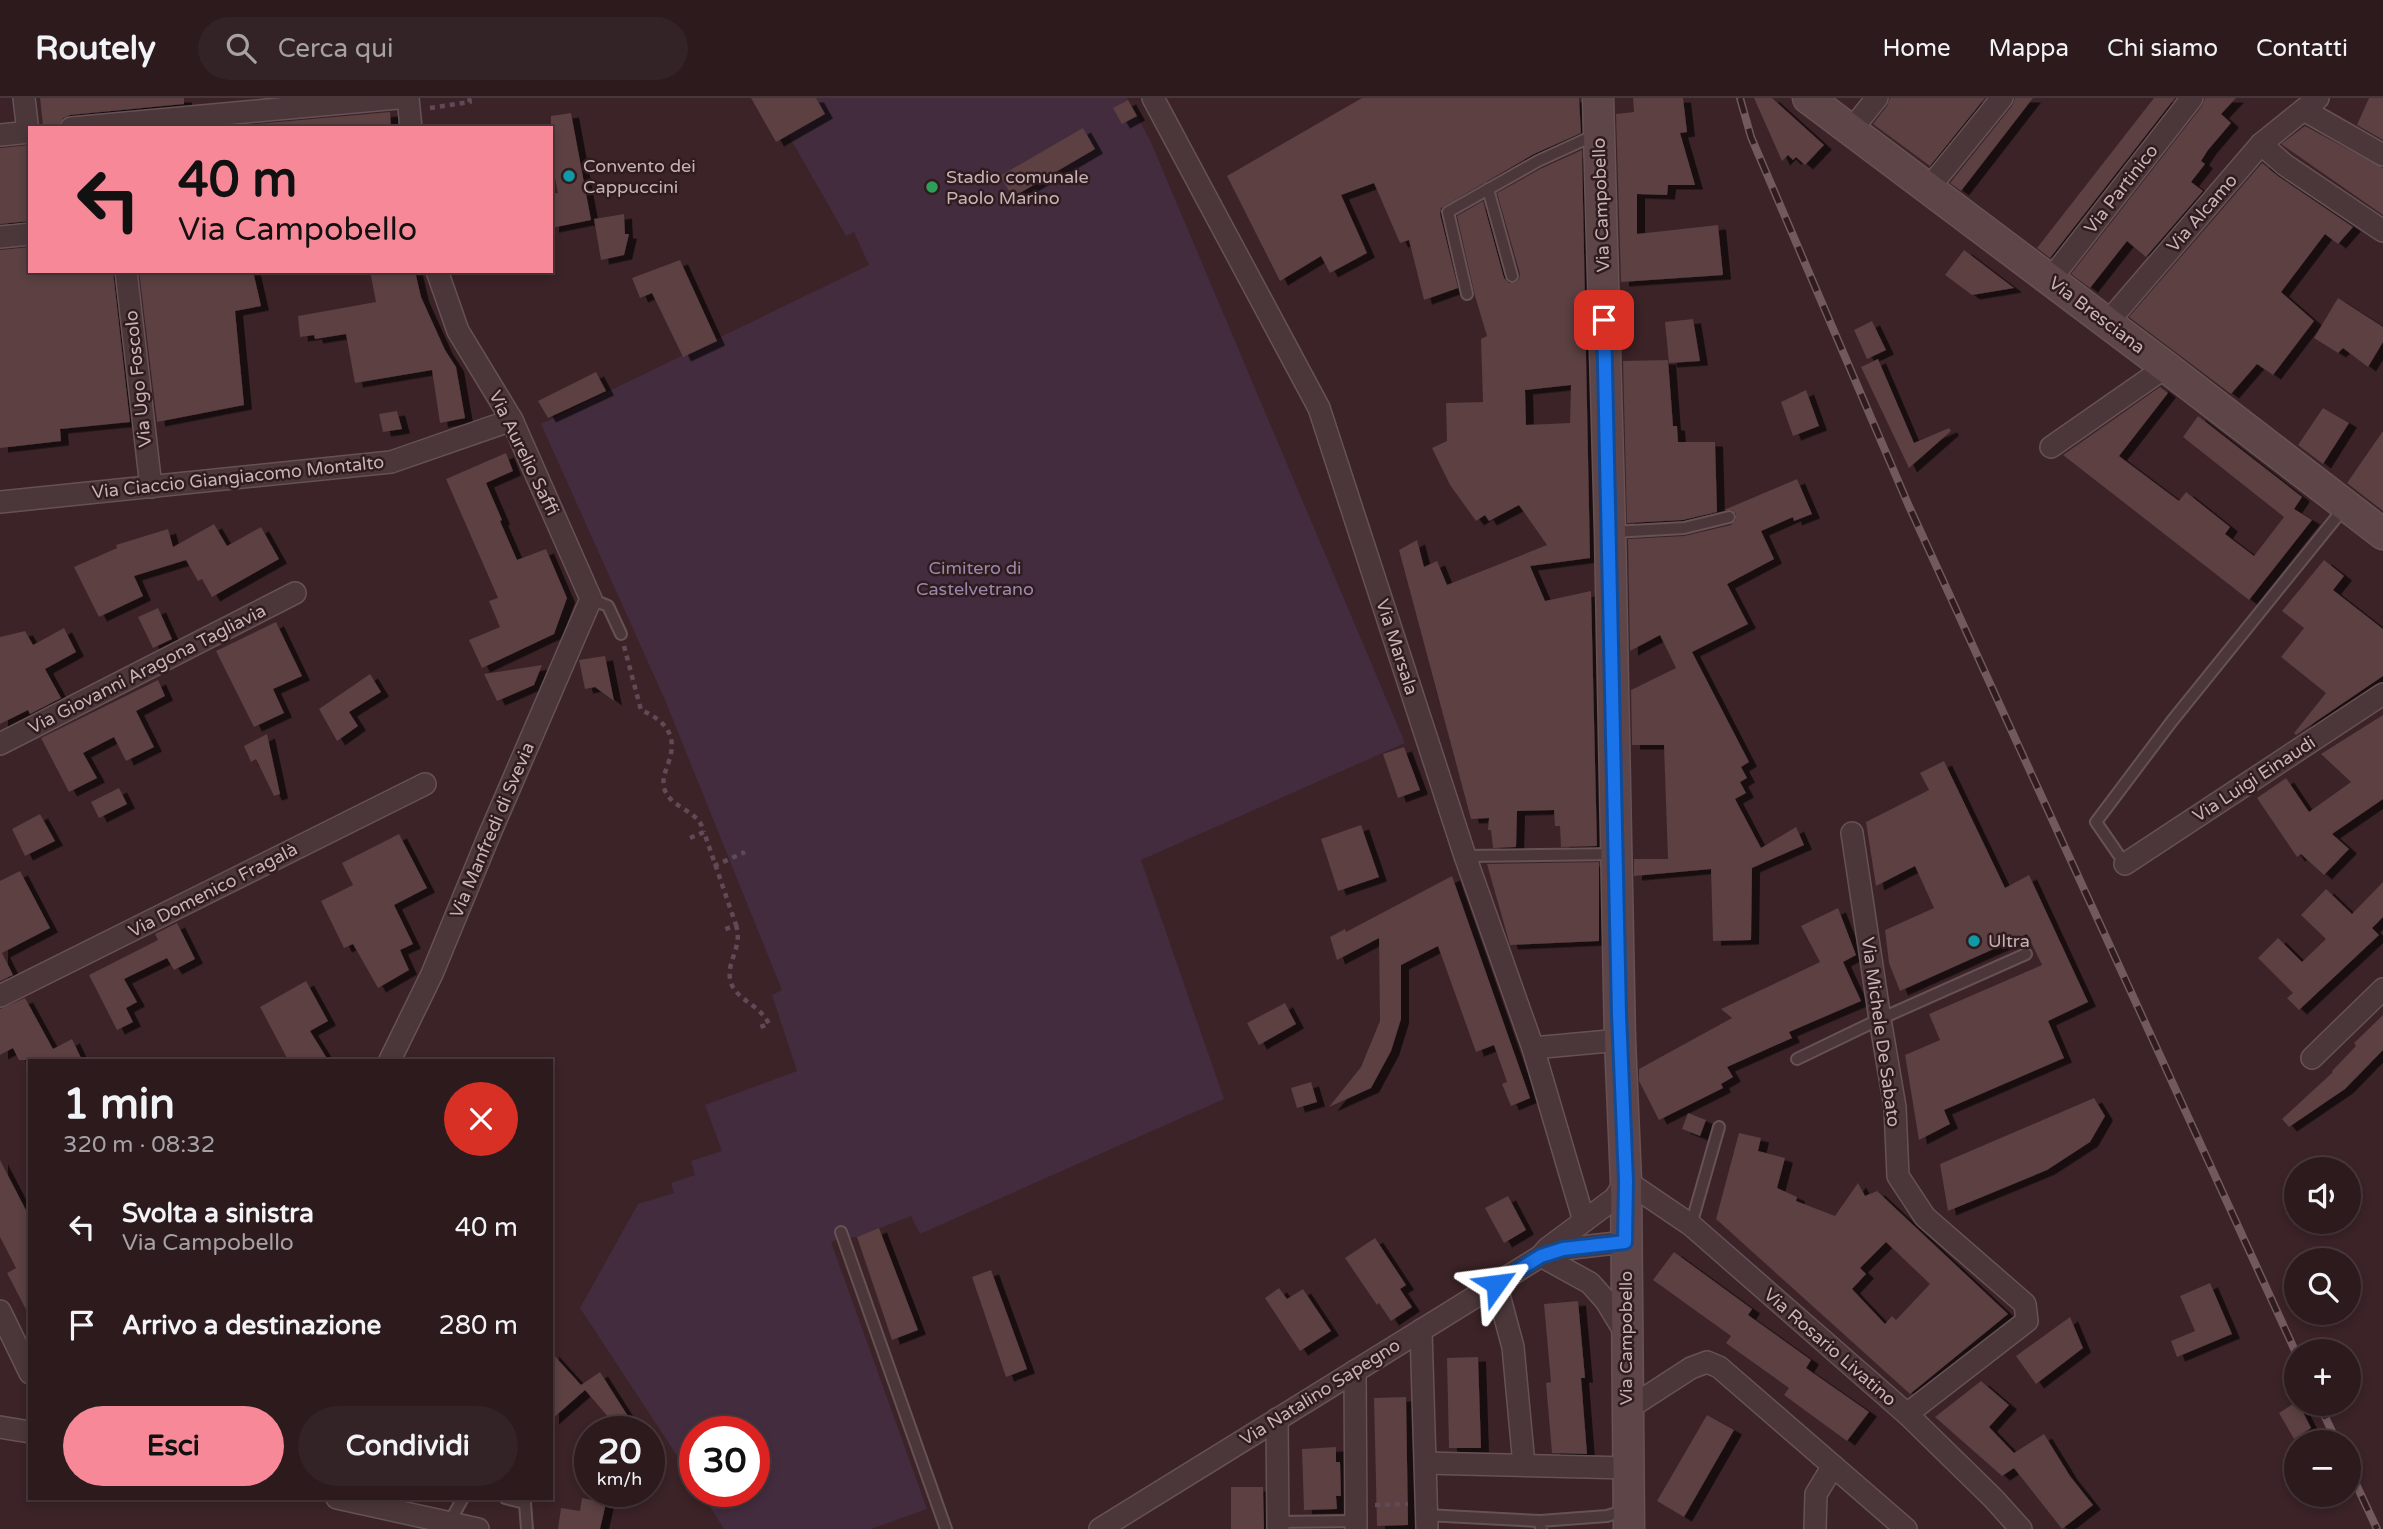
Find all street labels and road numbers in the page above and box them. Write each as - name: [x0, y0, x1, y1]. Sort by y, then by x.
- street label: Via Campobello: [1588, 137, 1614, 273]
- street label: Via Partinico: [2079, 140, 2163, 238]
- street label: Via Alcamo: [2162, 169, 2242, 257]
- street label: Via Bresciana: [2045, 272, 2149, 358]
- street label: Via Ugo Foscolo: [120, 309, 156, 449]
- street label: Via Aurelio Saffi: [484, 387, 564, 519]
- street label: Via Ciaccio Giangiacomo Montalto: [91, 451, 385, 503]
- street label: Via Marsala: [1371, 596, 1423, 698]
- street label: Via Giovanni Aragona Tagliavia: [25, 599, 269, 739]
- street label: Via Luigi Einaudi: [2189, 731, 2319, 827]
- street label: Via Manfredi di Svevia: [445, 739, 539, 921]
- street label: Via Domenico Fragalà: [125, 838, 301, 942]
- street label: Via Michele De Sabato: [1857, 936, 1905, 1128]
- street label: Via Campobello: [1615, 1271, 1637, 1405]
- street label: Via Rosario Livatino: [1759, 1283, 1901, 1411]
- street label: Via Natalino Sapegno: [1236, 1334, 1404, 1450]

